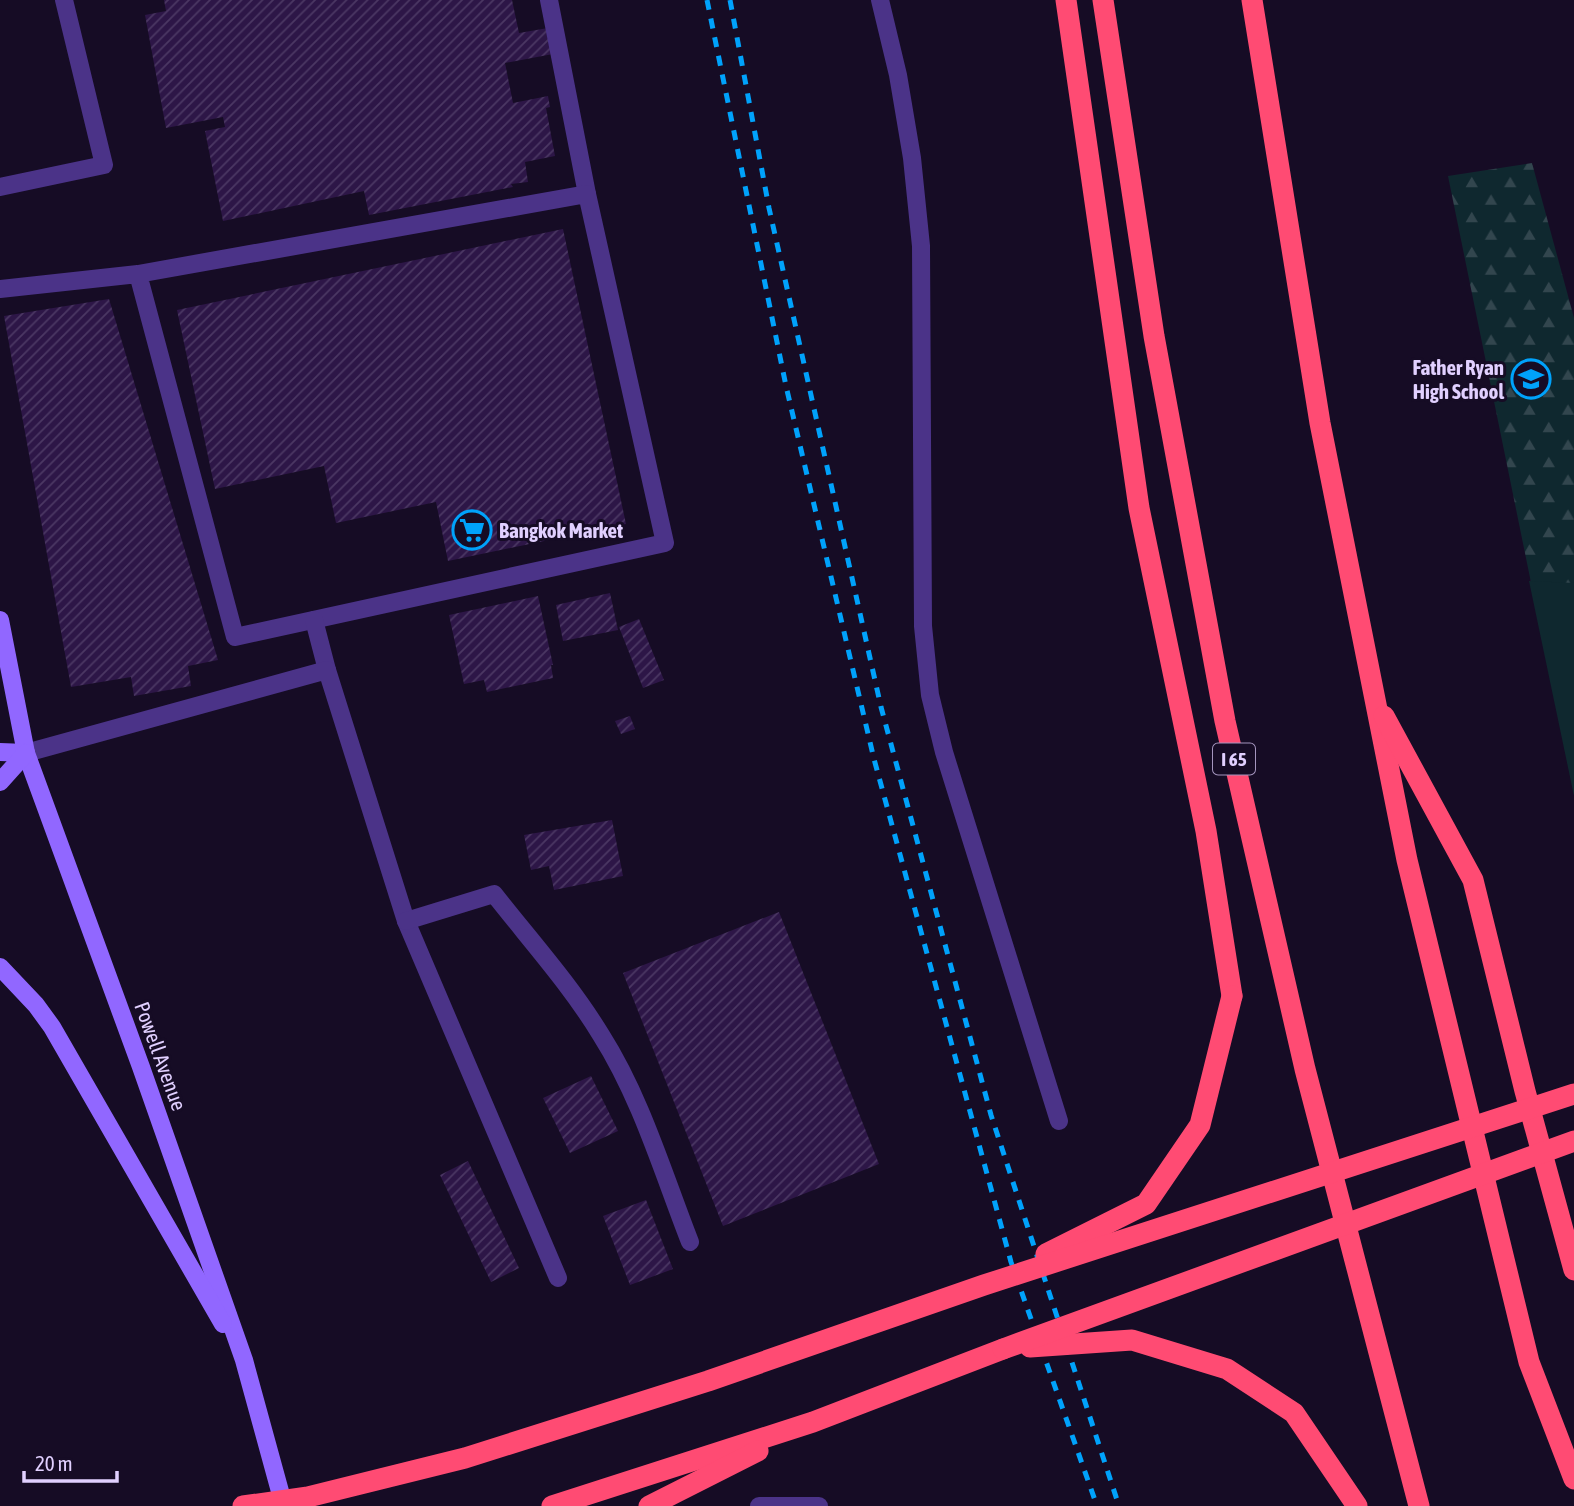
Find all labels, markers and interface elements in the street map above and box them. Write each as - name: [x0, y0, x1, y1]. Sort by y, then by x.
- place label: Father Ryan High School: [1412, 355, 1504, 403]
- school or university icon: Father Ryan High School: [1510, 358, 1552, 400]
- supermarket icon: Bangkok Market: [451, 509, 493, 551]
- place label: Bangkok Market: [499, 518, 623, 542]
- road number: I 65: [1213, 744, 1255, 774]
- street label: Powell Avenue: [130, 998, 192, 1114]
- scale bar: [24, 1440, 117, 1484]
- text: 20 m: [35, 1451, 73, 1475]

